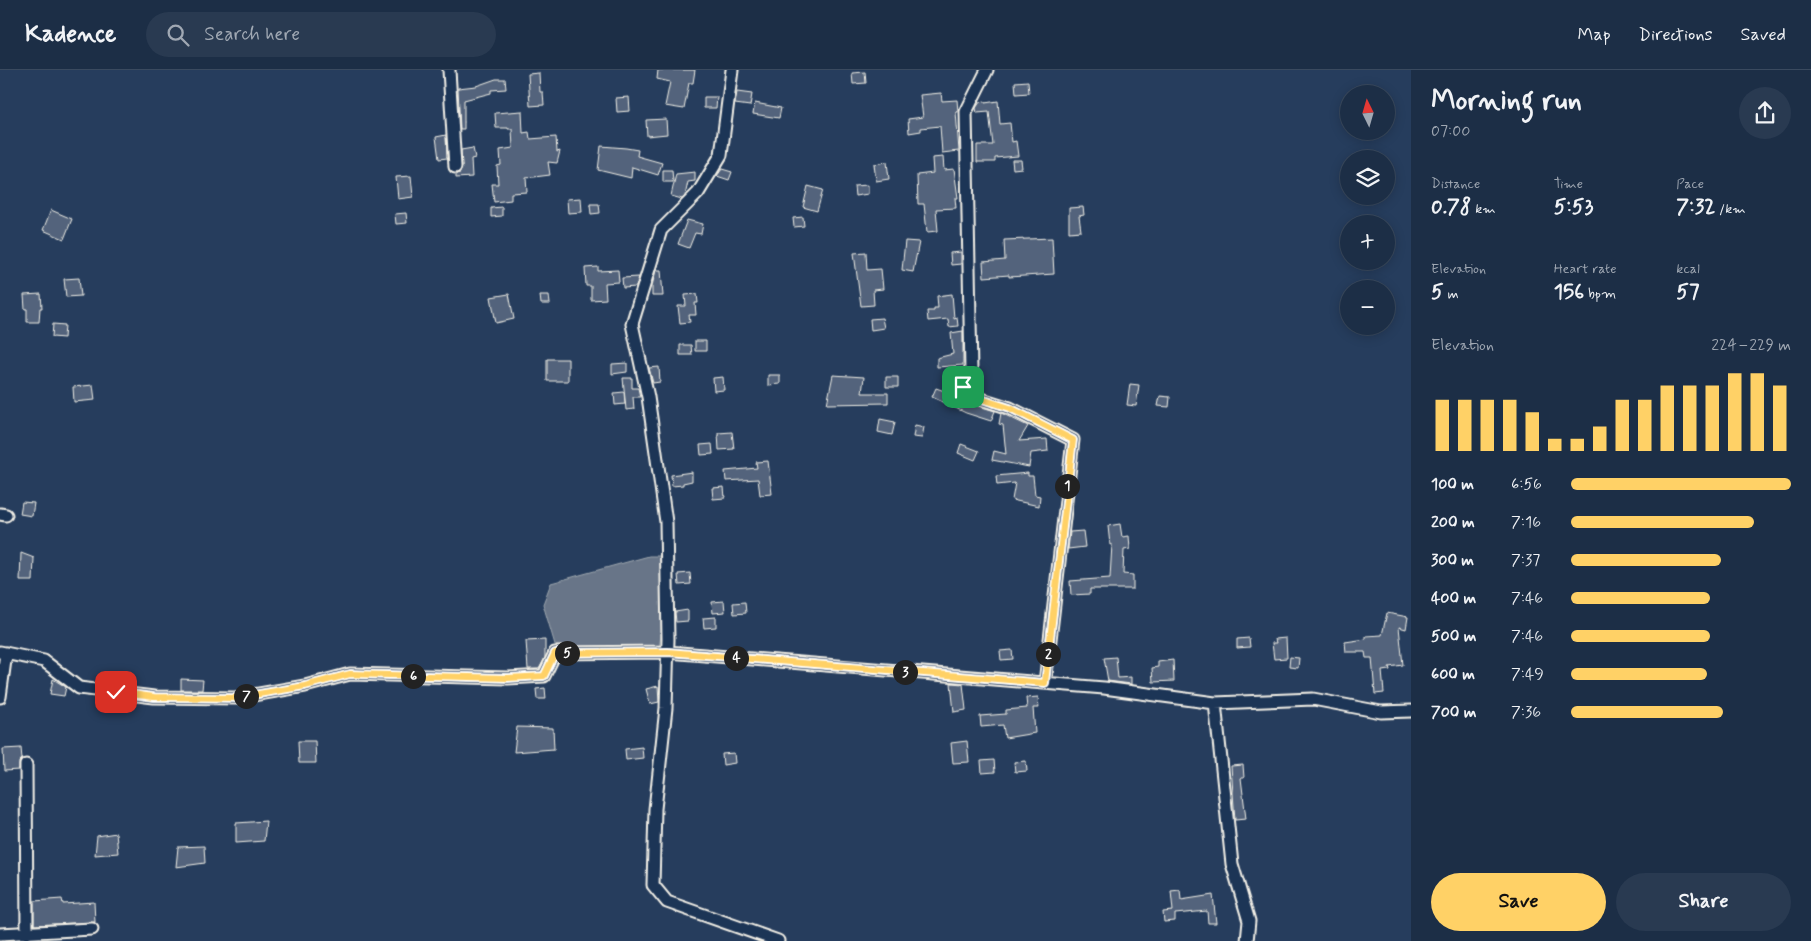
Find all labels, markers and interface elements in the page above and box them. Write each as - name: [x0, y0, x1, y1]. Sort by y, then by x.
- search box: [146, 12, 496, 57]
- text: Kadence: [25, 19, 116, 50]
- icon: search: [164, 21, 192, 49]
- text: Search here: [204, 22, 300, 47]
- text: Map: [1578, 23, 1611, 47]
- text: Directions: [1639, 23, 1713, 47]
- text: Saved: [1741, 23, 1786, 47]
- text: Morning run: [1431, 83, 1582, 120]
- north arrow: [1340, 85, 1395, 140]
- map controls: [1340, 85, 1395, 335]
- button: share: [1739, 87, 1791, 139]
- text: 07:00: [1431, 121, 1470, 142]
- button: layers: [1340, 150, 1395, 205]
- text: Distance: [1431, 175, 1480, 193]
- text: Time: [1554, 175, 1583, 193]
- text: Pace: [1676, 175, 1704, 193]
- text: 0.78: [1431, 193, 1471, 221]
- text: 5:53: [1554, 193, 1593, 221]
- text: 7:32: [1676, 193, 1715, 221]
- text: km: [1471, 200, 1496, 218]
- text: /km: [1715, 200, 1746, 218]
- button: +: [1340, 215, 1395, 270]
- text: Elevation: [1431, 260, 1486, 278]
- text: Heart rate: [1554, 260, 1617, 278]
- text: kcal: [1676, 260, 1700, 278]
- text: 5: [1431, 278, 1444, 306]
- text: 156: [1554, 278, 1584, 306]
- text: 57: [1676, 278, 1700, 306]
- button: −: [1340, 280, 1395, 335]
- text: m: [1444, 285, 1459, 303]
- text: bpm: [1584, 285, 1616, 303]
- text: Elevation: [1431, 335, 1494, 356]
- text: 224–229 m: [1711, 335, 1791, 356]
- pin: [942, 366, 984, 408]
- icon: arrive: [949, 373, 977, 401]
- pin: 1: [1054, 474, 1080, 498]
- text: 100 m: [1431, 474, 1474, 495]
- text: 6:56: [1511, 474, 1542, 495]
- text: 1: [1064, 477, 1071, 495]
- text: 200 m: [1431, 512, 1475, 533]
- text: 7:16: [1511, 512, 1541, 533]
- text: 300 m: [1431, 550, 1474, 571]
- text: 7:37: [1511, 550, 1540, 571]
- text: 400 m: [1431, 588, 1476, 609]
- text: 7:46: [1511, 588, 1543, 609]
- text: 500 m: [1431, 626, 1476, 647]
- text: 7:46: [1511, 626, 1543, 647]
- pin: 5: [554, 640, 580, 666]
- pin: 2: [1036, 642, 1060, 666]
- text: 5: [563, 644, 572, 662]
- text: 2: [1045, 645, 1052, 663]
- pin: 4: [724, 646, 748, 670]
- text: 4: [732, 649, 741, 667]
- pin: 3: [892, 660, 918, 684]
- text: 3: [902, 663, 909, 681]
- pin: 6: [400, 664, 426, 688]
- text: 600 m: [1431, 664, 1475, 685]
- text: 7:49: [1511, 664, 1544, 685]
- text: 6: [410, 667, 417, 685]
- pin: [95, 671, 137, 713]
- icon: check: [102, 678, 130, 706]
- pin: 7: [234, 684, 258, 708]
- text: 7: [242, 687, 251, 705]
- text: 700 m: [1431, 702, 1477, 723]
- text: 7:36: [1511, 702, 1541, 723]
- button: Save: [1431, 873, 1606, 931]
- button: Share: [1616, 873, 1791, 931]

